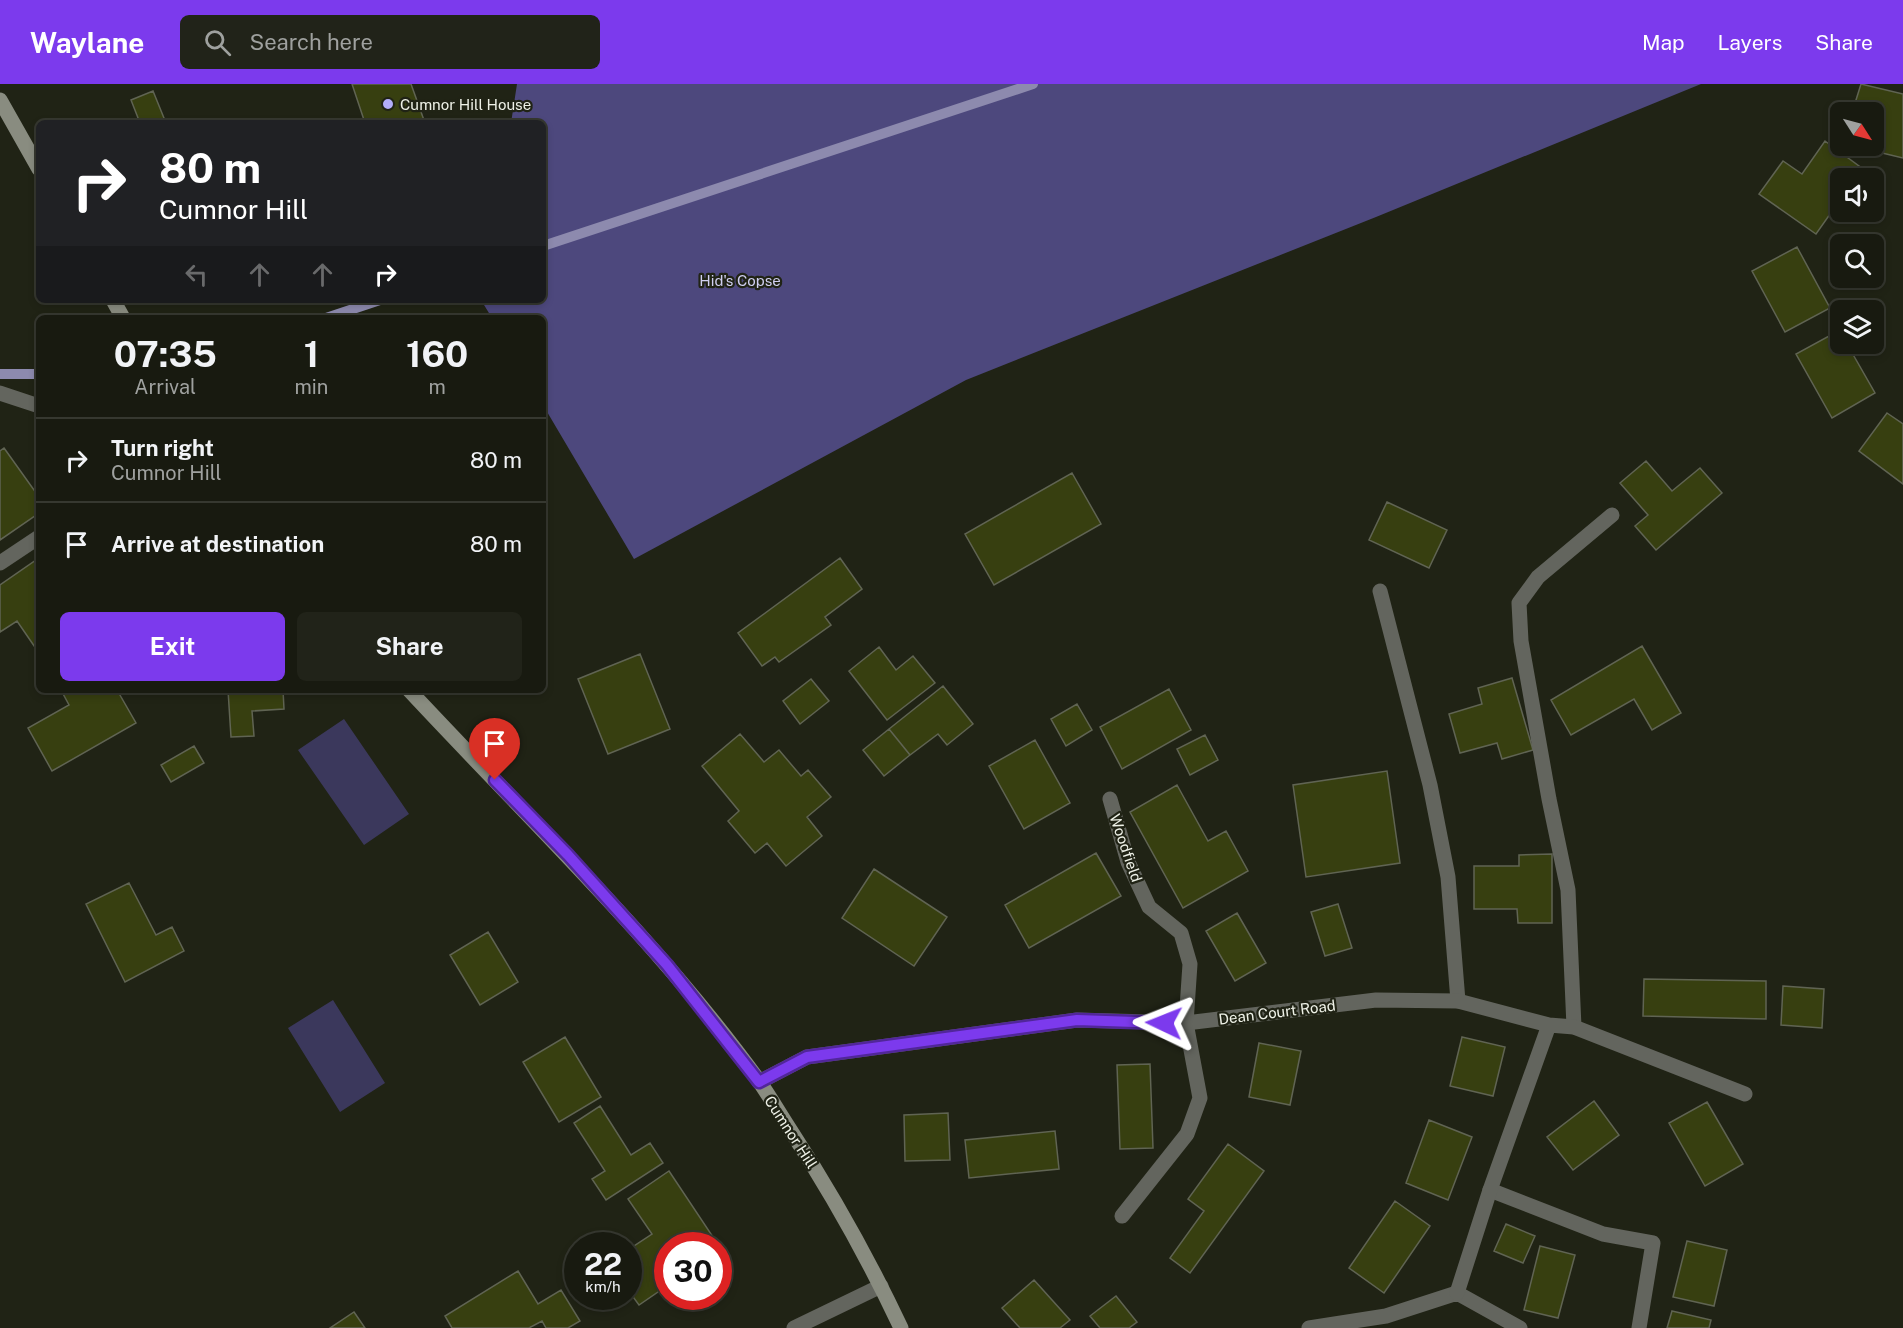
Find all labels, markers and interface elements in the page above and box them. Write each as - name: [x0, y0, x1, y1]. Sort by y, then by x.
- search box: [180, 15, 600, 69]
- text: Waylane: [30, 26, 144, 59]
- icon: search: [201, 26, 234, 59]
- text: Search here: [249, 29, 373, 55]
- text: Map: [1642, 30, 1685, 55]
- text: Layers: [1718, 30, 1782, 55]
- text: Share: [1815, 30, 1873, 55]
- place label: Cumnor Hill House: [400, 96, 531, 113]
- marker: Cumnor Hill House: [381, 97, 395, 111]
- north arrow: [1830, 102, 1884, 156]
- map controls: [1830, 102, 1884, 354]
- text: 80 m: [159, 143, 261, 192]
- icon: right: [60, 144, 138, 222]
- button: sound: [1830, 168, 1884, 222]
- text: Cumnor Hill: [159, 193, 308, 225]
- button: search: [1830, 234, 1884, 288]
- icon: left: [180, 258, 213, 291]
- icon: ahead: [243, 258, 276, 291]
- icon: ahead: [306, 258, 339, 291]
- icon: right: [369, 258, 402, 291]
- park label: Hid's Copse: [699, 272, 781, 289]
- button: layers: [1830, 300, 1884, 354]
- text: 07:35: [114, 333, 217, 375]
- text: 1: [304, 333, 319, 375]
- text: 160: [406, 333, 468, 375]
- text: Arrival: [134, 375, 196, 399]
- text: min: [294, 375, 328, 399]
- text: m: [429, 375, 446, 399]
- text: Turn right: [111, 435, 214, 461]
- icon: right: [60, 444, 93, 477]
- text: 80 m: [470, 447, 522, 473]
- text: Cumnor Hill: [111, 461, 222, 485]
- icon: arrive: [60, 528, 93, 561]
- text: Arrive at destination: [111, 531, 324, 557]
- text: 80 m: [470, 531, 522, 557]
- button: Exit: [60, 612, 285, 681]
- button: Share: [297, 612, 522, 681]
- pin: [469, 718, 520, 780]
- icon: arrive: [478, 727, 511, 760]
- street label: Woodfield: [1106, 812, 1146, 884]
- position arrow: [1132, 991, 1196, 1055]
- street label: Dean Court Road: [1218, 996, 1336, 1028]
- street label: Cumnor Hill: [761, 1093, 821, 1171]
- speed limit sign: 30: [654, 1232, 732, 1310]
- text: 22: [584, 1246, 622, 1282]
- text: km/h: [585, 1278, 621, 1295]

